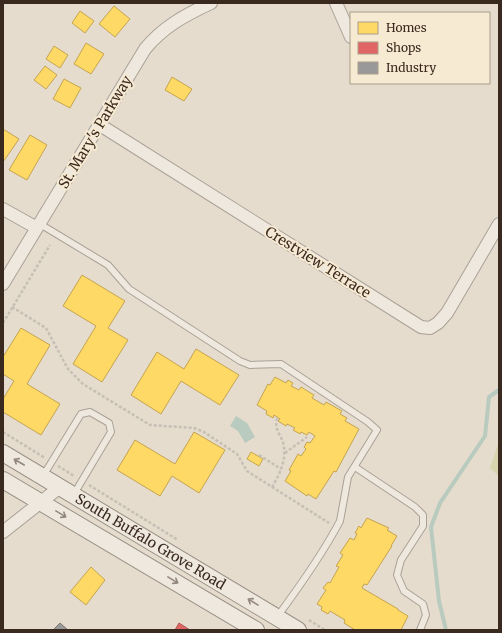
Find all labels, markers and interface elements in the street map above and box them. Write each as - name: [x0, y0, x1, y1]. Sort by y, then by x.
- legend: [350, 12, 490, 84]
- text: Homes: [386, 20, 427, 35]
- text: Shops: [386, 40, 421, 55]
- text: Industry: [386, 60, 436, 75]
- street label: St. Mary's Parkway: [54, 72, 136, 192]
- street label: Crestview Terrace: [262, 222, 374, 302]
- one-way arrow: [13, 458, 25, 466]
- street label: South Buffalo Grove Road: [72, 490, 229, 594]
- one-way arrow: [55, 511, 67, 519]
- one-way arrow: [167, 577, 179, 585]
- one-way arrow: [247, 598, 259, 606]

